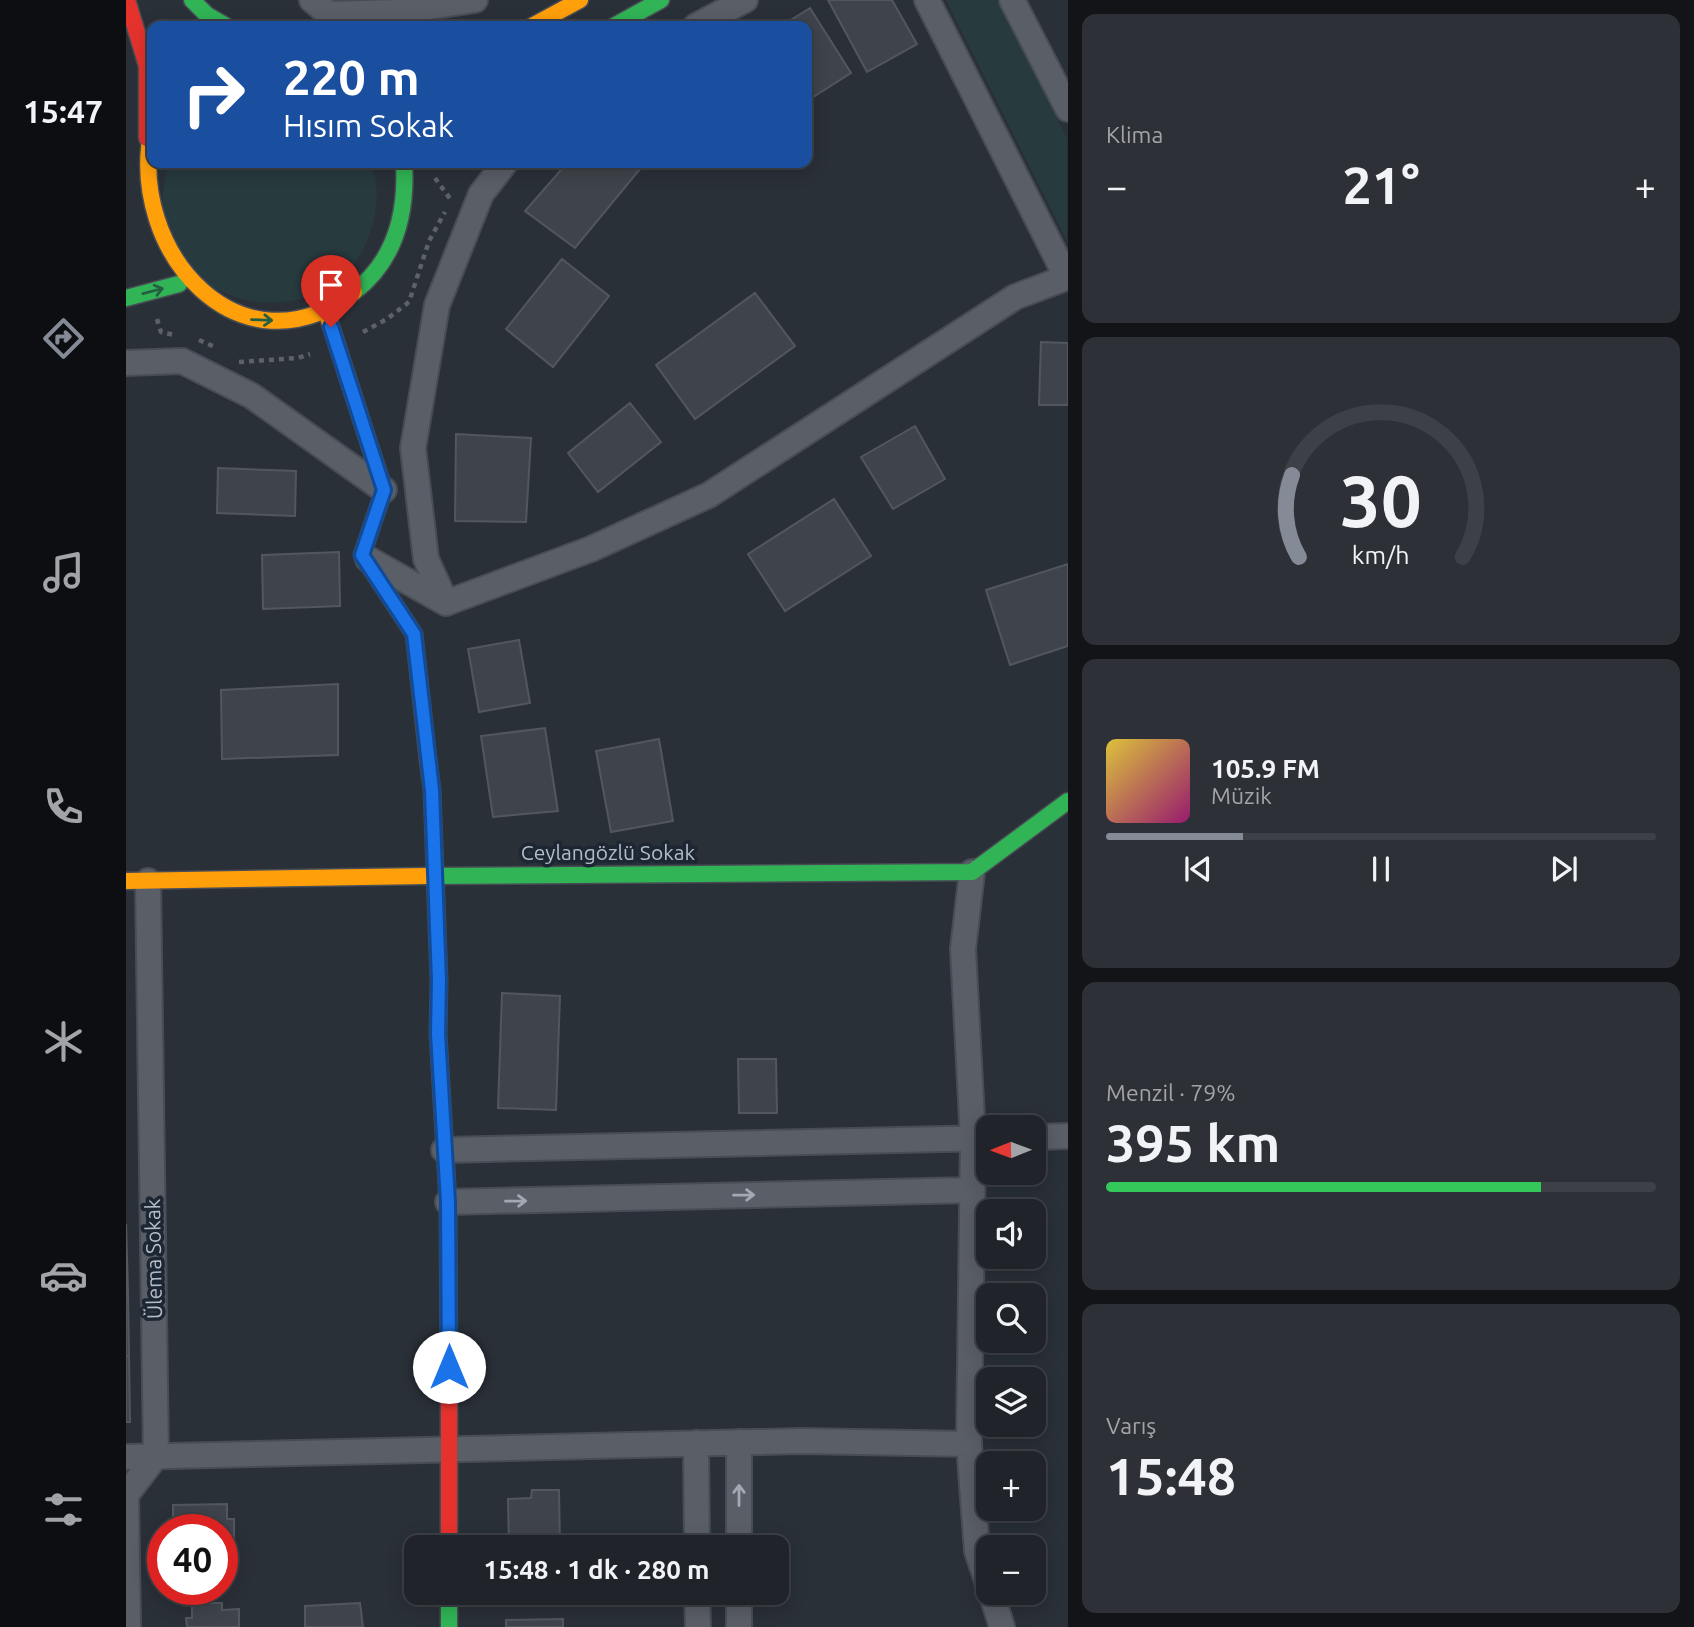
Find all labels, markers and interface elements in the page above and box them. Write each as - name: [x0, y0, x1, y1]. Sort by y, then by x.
- icon: right: [168, 49, 259, 140]
- text: 220 m: [283, 49, 420, 104]
- text: 15:47: [23, 93, 103, 129]
- text: Hısım Sokak: [283, 107, 454, 143]
- text: Klima: [1106, 122, 1163, 147]
- text: 21°: [1342, 156, 1420, 214]
- text: −: [1106, 165, 1127, 207]
- text: +: [1635, 165, 1656, 207]
- pin: [301, 255, 361, 327]
- icon: arrive: [312, 266, 350, 304]
- one-way arrow: [141, 284, 164, 297]
- icon: directions: [39, 314, 88, 363]
- one-way arrow: [251, 314, 274, 327]
- text: 30: [1340, 459, 1422, 541]
- text: km/h: [1352, 541, 1410, 569]
- icon: music: [39, 548, 88, 597]
- text: 105.9 FM: [1211, 754, 1320, 783]
- icon: phone: [39, 782, 88, 831]
- text: Müzik: [1211, 783, 1272, 808]
- street label: Ceylangözlü Sokak: [521, 840, 696, 864]
- icon: previous: [1179, 850, 1217, 888]
- icon: pause: [1362, 850, 1400, 888]
- icon: next: [1545, 850, 1583, 888]
- icon: climate: [39, 1017, 88, 1066]
- text: Menzil · 79%: [1106, 1080, 1236, 1105]
- text: 395 km: [1106, 1114, 1280, 1172]
- north arrow: [976, 1115, 1046, 1185]
- map controls: [976, 1115, 1046, 1605]
- one-way arrow: [732, 1189, 755, 1202]
- one-way arrow: [504, 1194, 527, 1207]
- street label: Ülema Sokak: [140, 1198, 166, 1319]
- button: sound: [976, 1199, 1046, 1269]
- icon: car: [39, 1251, 88, 1300]
- button: search: [976, 1283, 1046, 1353]
- position arrow: [412, 1330, 486, 1404]
- button: layers: [976, 1367, 1046, 1437]
- text: Varış: [1106, 1413, 1156, 1438]
- text: 15:48: [1106, 1447, 1236, 1505]
- button: +: [976, 1451, 1046, 1521]
- one-way arrow: [732, 1483, 746, 1506]
- icon: filters: [39, 1485, 88, 1534]
- speed limit sign: 40: [147, 1514, 238, 1605]
- button: −: [976, 1535, 1046, 1605]
- text: 15:48 · 1 dk · 280 m: [483, 1555, 710, 1584]

